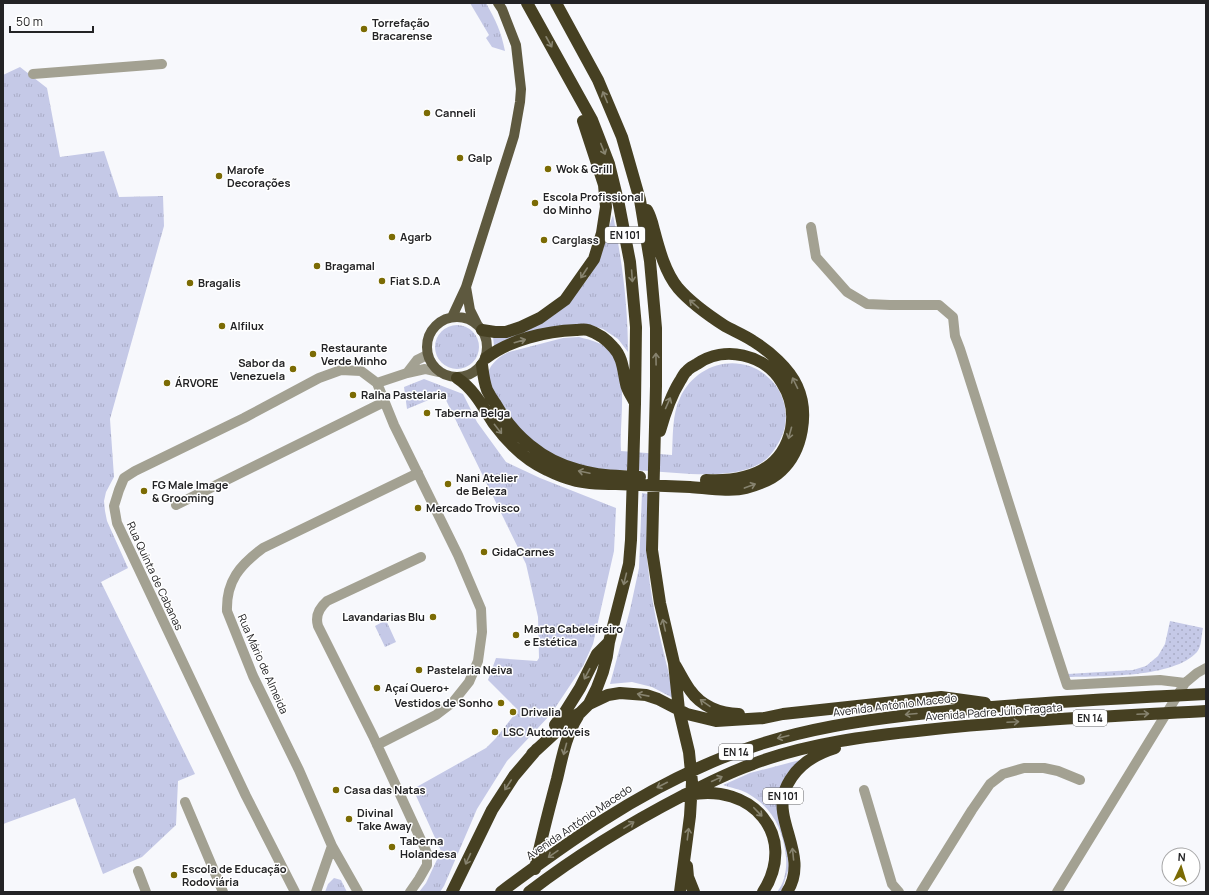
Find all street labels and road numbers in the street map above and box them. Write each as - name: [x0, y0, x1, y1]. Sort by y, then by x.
- road number: EN 101: [605, 227, 645, 243]
- street label: Rua Quinta de Cabanas: [124, 519, 187, 633]
- street label: Rua Mário de Almeida: [235, 611, 292, 716]
- street label: Avenida António Macedo: [832, 689, 958, 720]
- street label: Avenida Padre Júlio Fragata: [925, 699, 1063, 724]
- road number: EN 14: [1073, 710, 1107, 726]
- road number: EN 14: [719, 744, 753, 760]
- street label: Avenida António Macedo: [523, 780, 635, 863]
- road number: EN 101: [763, 788, 803, 804]

